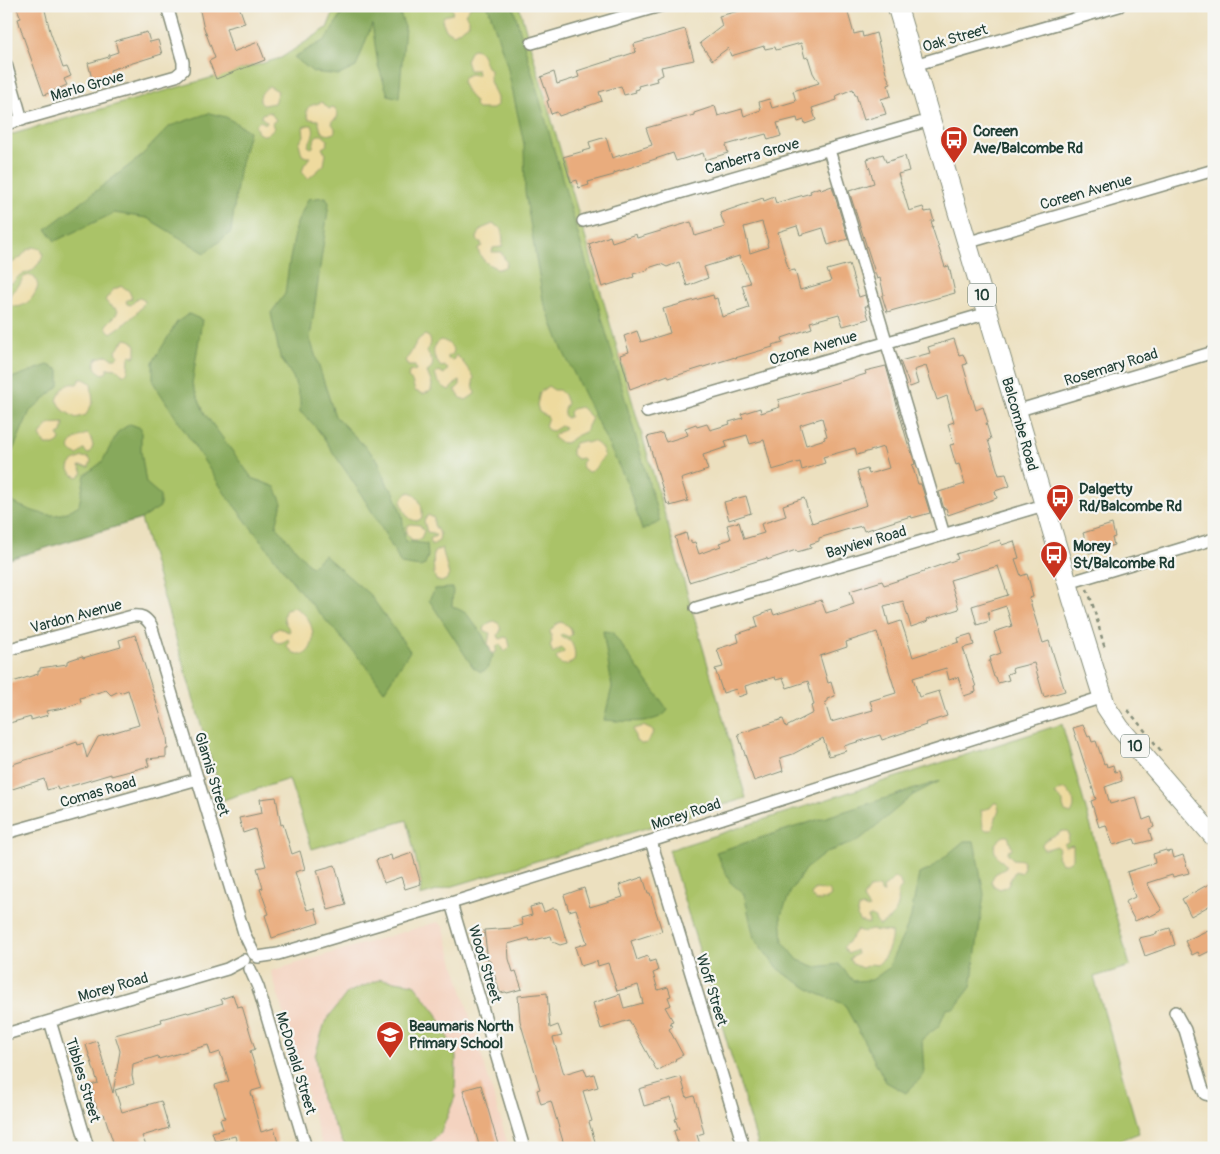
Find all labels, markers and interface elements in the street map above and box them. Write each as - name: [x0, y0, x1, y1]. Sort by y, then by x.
- street label: Oak Street: [920, 20, 991, 57]
- street label: Marlo Grove: [48, 67, 126, 106]
- place label: Coreen Ave/Balcombe Rd: [973, 122, 1083, 158]
- bus stop icon: Coreen Ave/Balcombe Rd: [939, 125, 969, 164]
- street label: Canberra Grove: [703, 134, 802, 179]
- street label: Coreen Avenue: [1038, 170, 1135, 215]
- road number: 10: [968, 284, 996, 306]
- street label: Ozone Avenue: [767, 327, 860, 370]
- street label: Rosemary Road: [1062, 344, 1160, 391]
- street label: Balcombe Road: [997, 375, 1042, 473]
- place label: Dalgetty Rd/Balcombe Rd: [1079, 480, 1182, 516]
- bus stop icon: Dalgetty Rd/Balcombe Rd: [1045, 483, 1075, 522]
- street label: Bayview Road: [824, 522, 909, 563]
- place label: Morey St/Balcombe Rd: [1073, 537, 1175, 573]
- bus stop icon: Morey St/Balcombe Rd: [1039, 540, 1069, 579]
- street label: Vardon Avenue: [28, 595, 124, 638]
- street label: Glamis Street: [190, 730, 234, 819]
- road number: 10: [1121, 734, 1149, 758]
- street label: Comas Road: [58, 773, 138, 812]
- street label: Morey Road: [649, 794, 723, 835]
- street label: Wood Street: [464, 923, 506, 1006]
- street label: Woff Street: [692, 952, 732, 1030]
- street label: Morey Road: [76, 968, 150, 1007]
- street label: McDonald Street: [271, 1010, 320, 1118]
- place label: Beaumaris North Primary School: [409, 1017, 514, 1053]
- school or university icon: Beaumaris North Primary School: [375, 1020, 405, 1059]
- street label: Tibbles Street: [61, 1036, 105, 1126]

